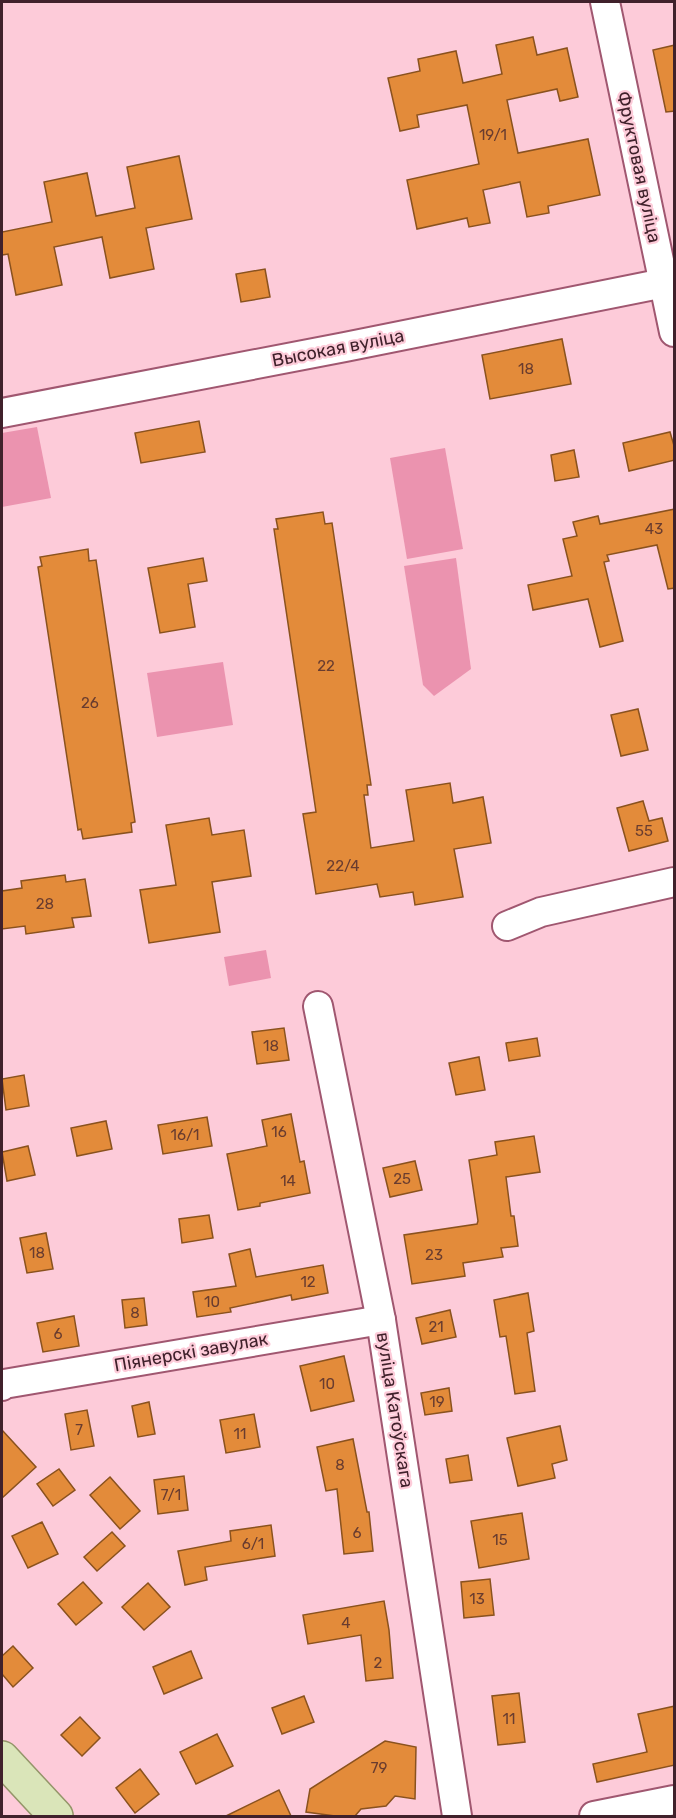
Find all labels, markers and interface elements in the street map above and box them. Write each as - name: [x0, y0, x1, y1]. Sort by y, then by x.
- street label: Фруктовая вуліца: [612, 89, 666, 245]
- house number: 19/1: [479, 126, 507, 144]
- street label: Высокая вуліца: [270, 324, 406, 372]
- house number: 18: [518, 360, 534, 378]
- house number: 43: [645, 520, 663, 538]
- house number: 22: [317, 657, 335, 675]
- house number: 26: [81, 694, 99, 712]
- house number: 55: [635, 822, 653, 840]
- house number: 22/4: [326, 857, 360, 875]
- house number: 28: [36, 895, 54, 913]
- house number: 18: [263, 1037, 279, 1055]
- house number: 16: [271, 1123, 287, 1141]
- house number: 16/1: [171, 1126, 200, 1144]
- house number: 25: [393, 1170, 411, 1188]
- house number: 14: [280, 1172, 296, 1190]
- house number: 18: [29, 1244, 45, 1262]
- house number: 23: [425, 1246, 443, 1264]
- house number: 12: [300, 1273, 316, 1291]
- house number: 10: [204, 1293, 220, 1311]
- house number: 8: [130, 1304, 140, 1322]
- house number: 21: [428, 1318, 444, 1336]
- house number: 6: [53, 1325, 63, 1343]
- street label: Піянерскі завулак: [112, 1328, 270, 1376]
- street label: вуліца Катоўскага: [372, 1331, 418, 1489]
- house number: 10: [319, 1375, 335, 1393]
- house number: 19: [429, 1393, 445, 1411]
- house number: 7: [75, 1421, 83, 1439]
- house number: 11: [234, 1425, 246, 1443]
- house number: 8: [335, 1456, 345, 1474]
- house number: 7/1: [161, 1486, 181, 1504]
- house number: 6: [352, 1524, 362, 1542]
- house number: 15: [492, 1531, 508, 1549]
- house number: 6/1: [242, 1535, 264, 1553]
- house number: 13: [469, 1590, 485, 1608]
- house number: 4: [341, 1614, 351, 1632]
- house number: 2: [374, 1654, 383, 1672]
- house number: 11: [503, 1710, 515, 1728]
- house number: 79: [371, 1759, 387, 1777]

